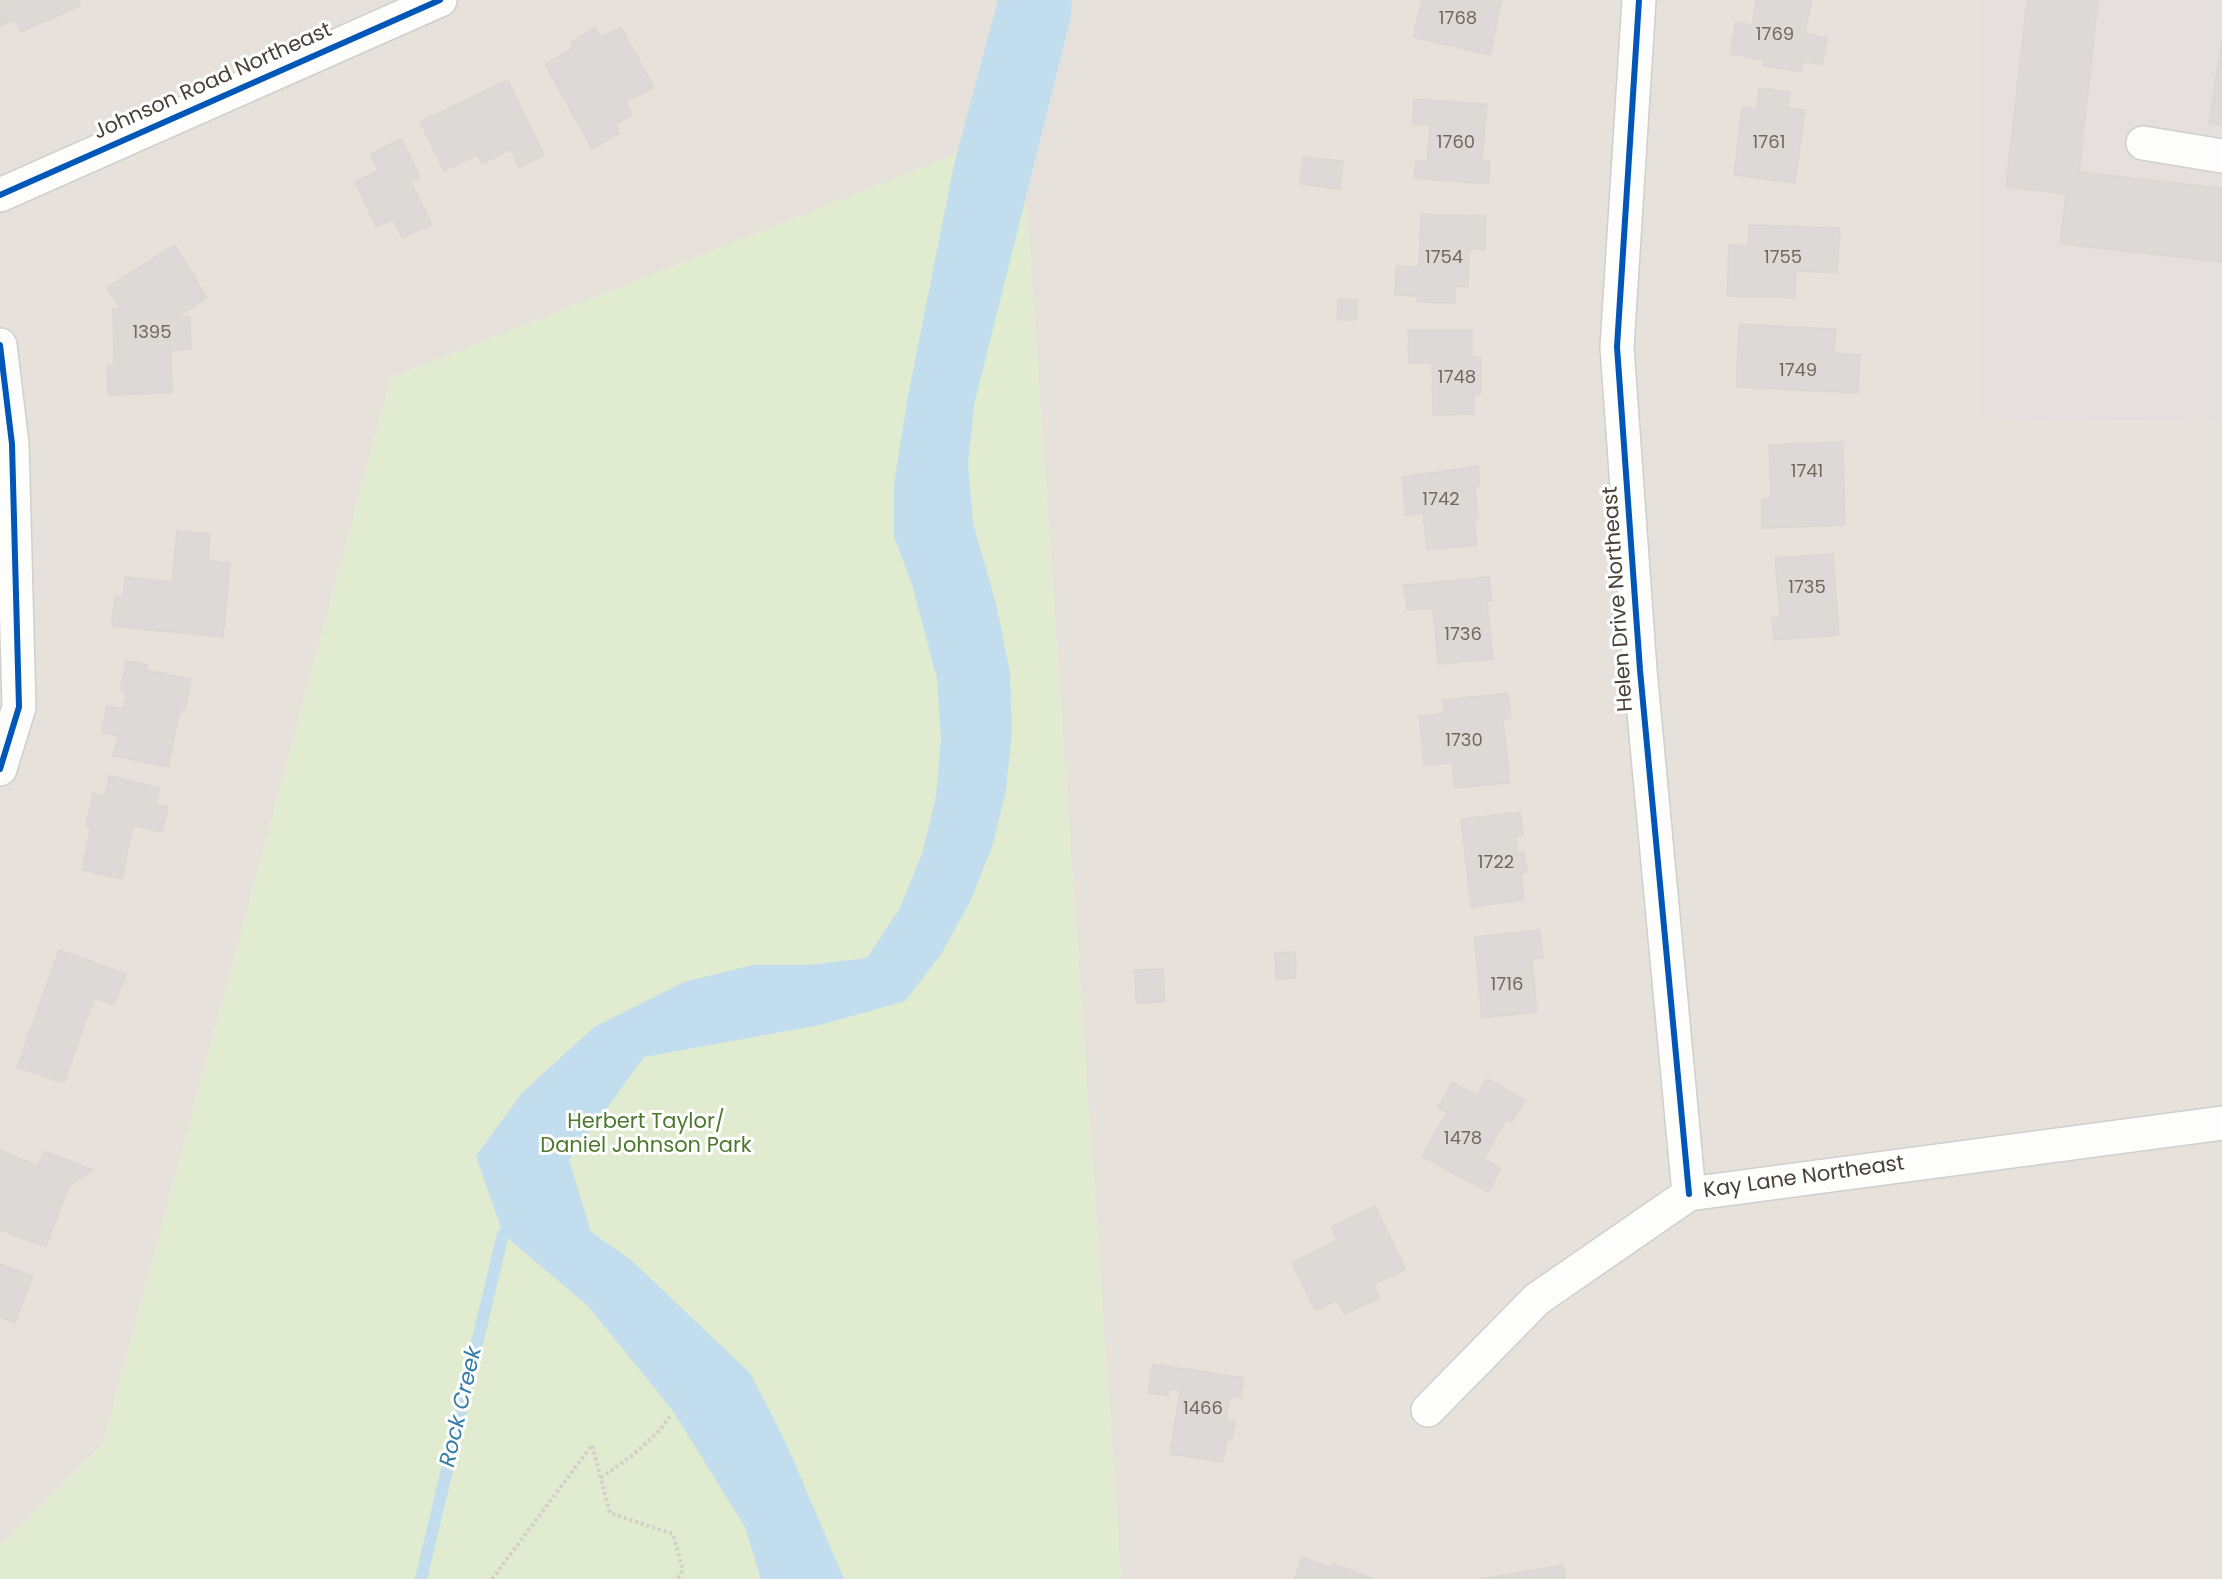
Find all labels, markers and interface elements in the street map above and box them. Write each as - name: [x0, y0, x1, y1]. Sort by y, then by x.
- house number: 1768: [1439, 8, 1477, 30]
- street label: Johnson Road Northeast: [90, 18, 336, 146]
- house number: 1769: [1756, 24, 1794, 46]
- house number: 1760: [1437, 132, 1475, 154]
- house number: 1761: [1753, 132, 1785, 154]
- house number: 1754: [1425, 247, 1463, 269]
- house number: 1755: [1764, 247, 1802, 269]
- house number: 1395: [132, 322, 172, 344]
- house number: 1749: [1779, 360, 1817, 382]
- house number: 1748: [1438, 367, 1476, 389]
- house number: 1741: [1791, 461, 1823, 483]
- street label: Helen Drive Northeast: [1599, 485, 1639, 713]
- house number: 1742: [1422, 489, 1460, 511]
- house number: 1735: [1788, 577, 1826, 599]
- house number: 1736: [1444, 624, 1482, 646]
- house number: 1730: [1445, 730, 1483, 752]
- house number: 1722: [1478, 852, 1514, 874]
- house number: 1716: [1491, 974, 1523, 996]
- park label: Herbert Taylor/ Daniel Johnson Park: [540, 1110, 752, 1160]
- house number: 1478: [1444, 1128, 1482, 1150]
- street label: Kay Lane Northeast: [1702, 1151, 1906, 1205]
- water label: Rock Creek: [435, 1344, 489, 1470]
- house number: 1466: [1183, 1398, 1223, 1420]

